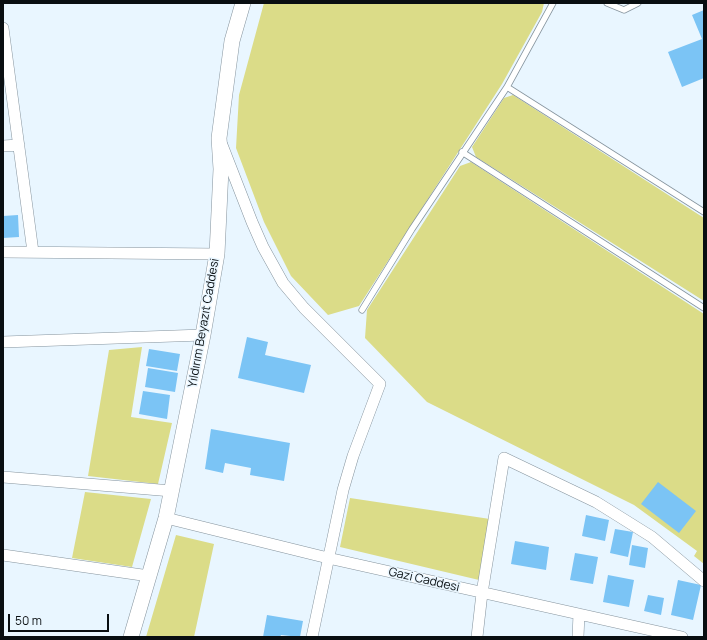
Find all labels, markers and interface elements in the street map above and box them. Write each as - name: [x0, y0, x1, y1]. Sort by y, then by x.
- street label: Yıldırım Beyazıt Caddesi: [186, 257, 222, 389]
- street label: Gazi Caddesi: [387, 565, 461, 595]
- scale bar: [10, 606, 111, 632]
- text: 50 m: [15, 612, 42, 629]

